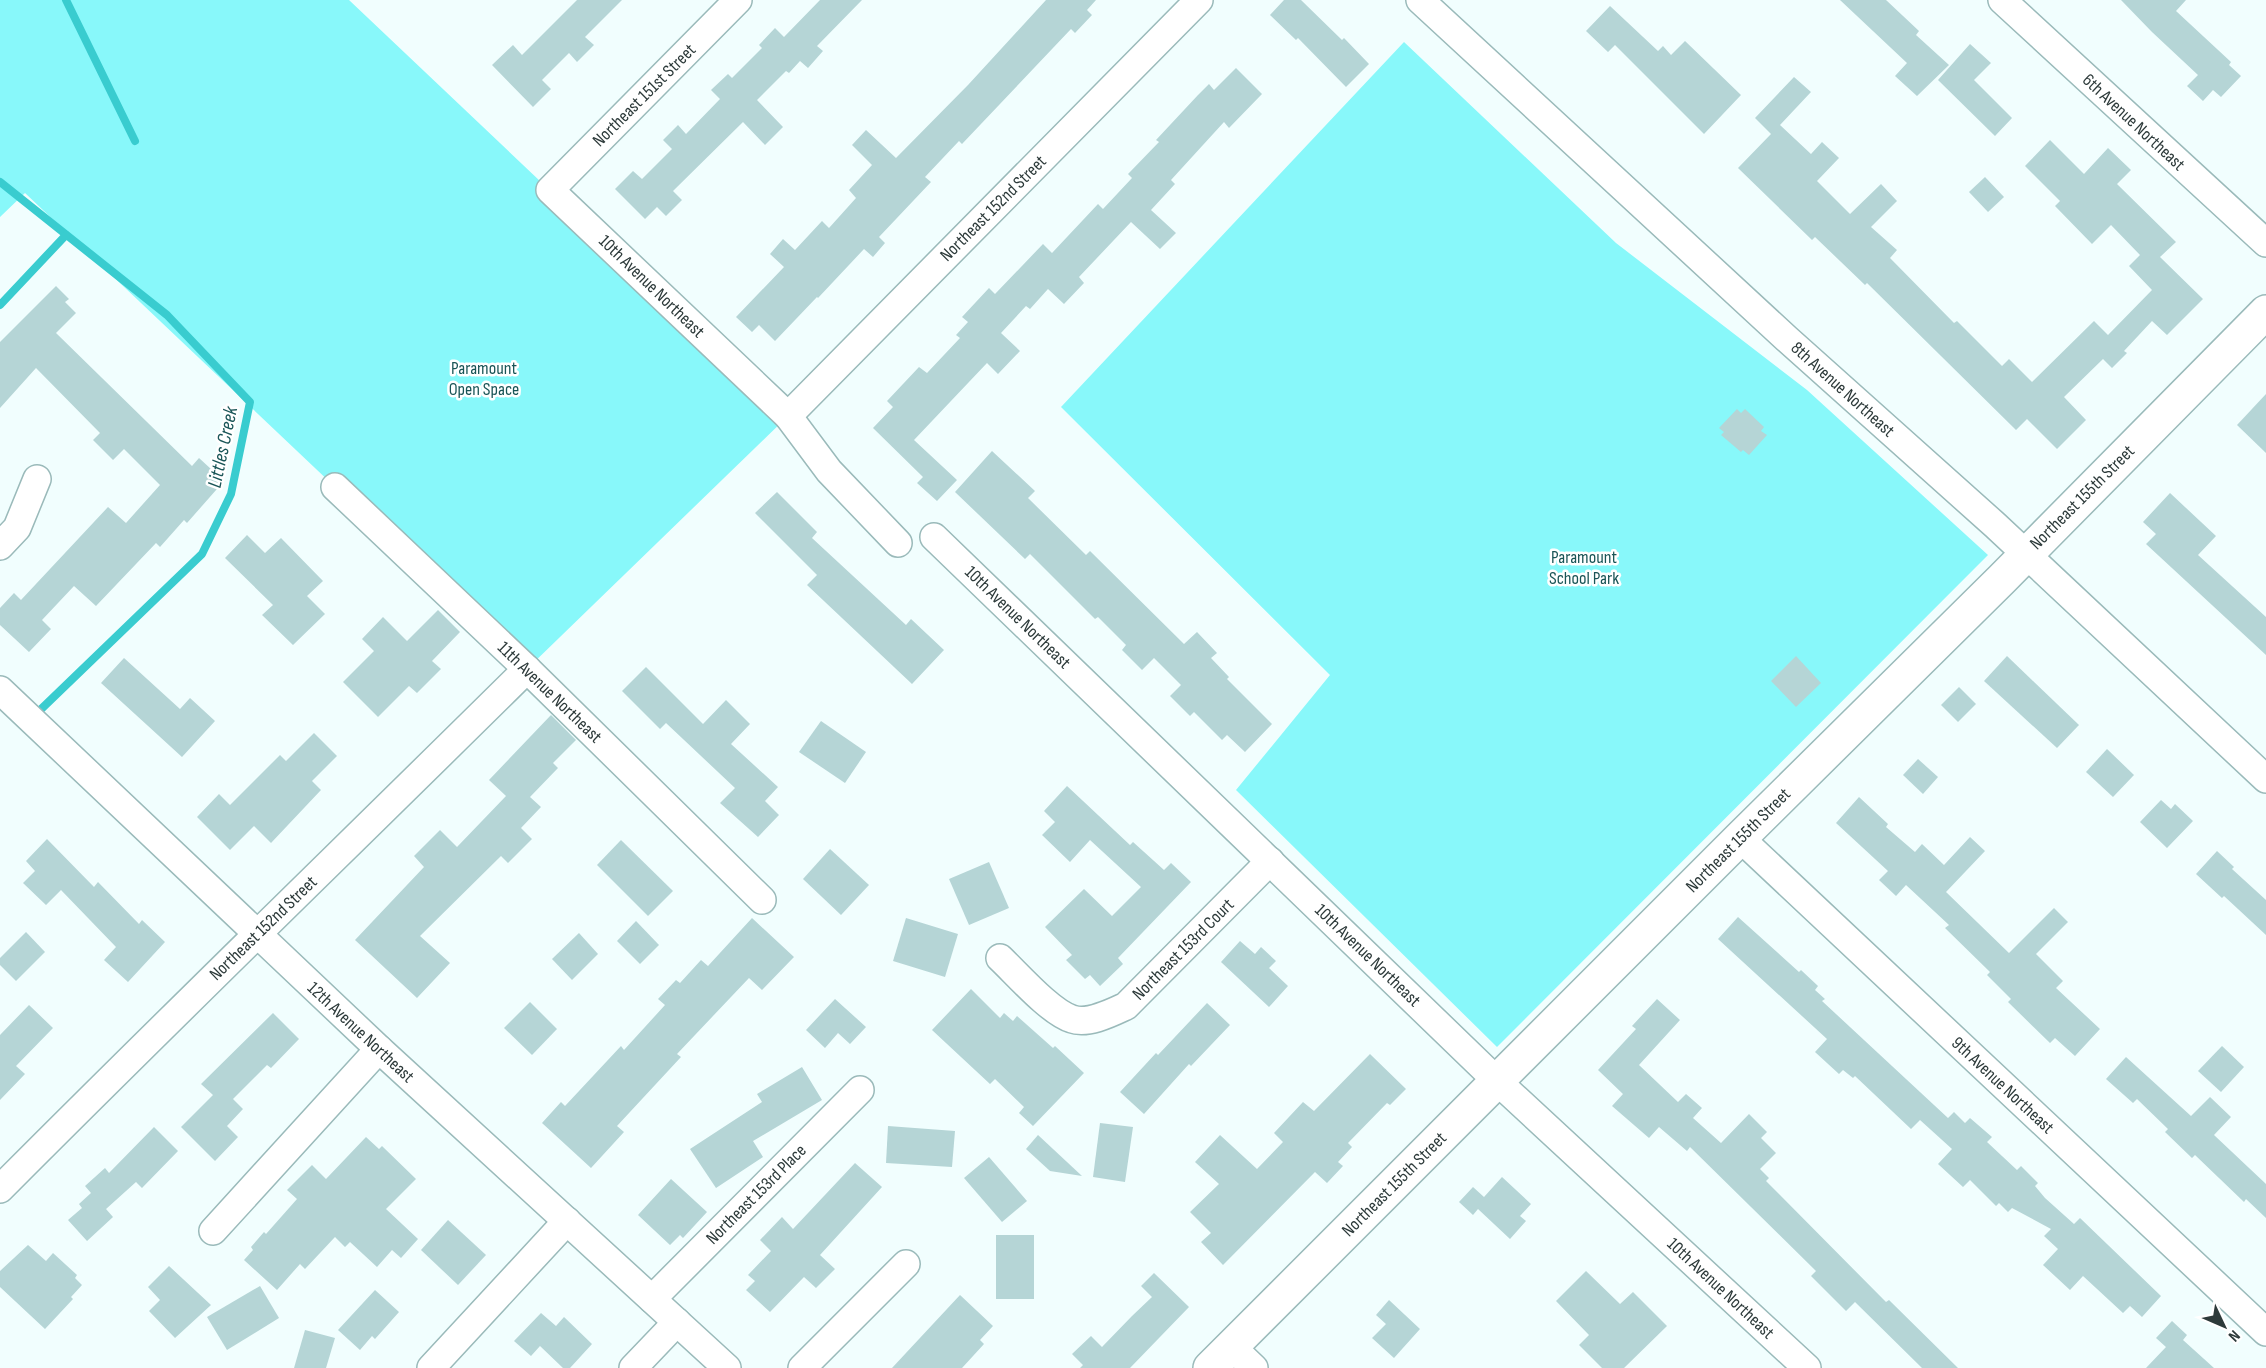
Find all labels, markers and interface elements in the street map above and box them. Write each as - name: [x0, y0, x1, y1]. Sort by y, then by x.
- street label: Northeast 151st Street: [589, 39, 701, 151]
- street label: 6th Avenue Northeast: [2078, 70, 2190, 175]
- street label: Northeast 152nd Street: [936, 151, 1051, 266]
- street label: 10th Avenue Northeast: [595, 231, 709, 342]
- street label: 8th Avenue Northeast: [1787, 337, 1899, 442]
- park label: Paramount Open Space: [449, 358, 519, 400]
- water label: Littles Creek: [203, 404, 243, 490]
- street label: Northeast 155th Street: [2026, 440, 2139, 554]
- park label: Paramount School Park: [1549, 547, 1619, 589]
- street label: 10th Avenue Northeast: [961, 562, 1075, 673]
- street label: 11th Avenue Northeast: [493, 637, 606, 748]
- street label: Northeast 155th Street: [1682, 783, 1795, 897]
- street label: Northeast 152nd Street: [205, 871, 322, 985]
- street label: Northeast 153rd Court: [1128, 894, 1239, 1004]
- street label: 10th Avenue Northeast: [1311, 900, 1425, 1011]
- street label: 12th Avenue Northeast: [303, 978, 419, 1088]
- street label: 9th Avenue Northeast: [1947, 1033, 2059, 1139]
- street label: Northeast 155th Street: [1338, 1127, 1451, 1241]
- street label: Northeast 153rd Place: [702, 1140, 811, 1249]
- street label: 10th Avenue Northeast: [1663, 1233, 1779, 1344]
- north arrow: [2194, 1296, 2254, 1356]
- text: N: [2224, 1326, 2244, 1345]

